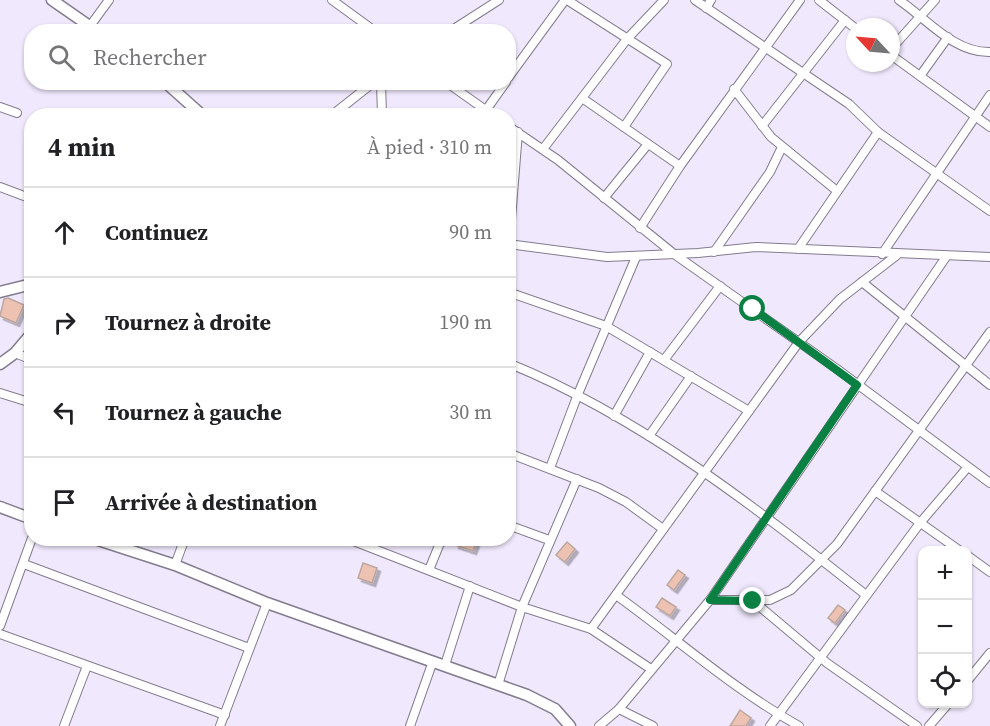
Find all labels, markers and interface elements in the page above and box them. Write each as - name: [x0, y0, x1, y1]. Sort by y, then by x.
- north arrow: [846, 18, 900, 72]
- search box: [24, 24, 516, 90]
- icon: search: [45, 41, 78, 74]
- text: Rechercher: [93, 42, 207, 72]
- text: 4 min: [48, 129, 115, 165]
- text: À pied · 310 m: [367, 133, 492, 161]
- icon: ahead: [48, 216, 81, 249]
- text: Continuez: [105, 217, 208, 247]
- text: 90 m: [449, 218, 492, 246]
- route start: [739, 295, 765, 321]
- icon: right: [48, 306, 81, 339]
- text: Tournez à droite: [105, 307, 271, 337]
- text: 190 m: [439, 308, 492, 336]
- icon: left: [48, 396, 81, 429]
- text: Tournez à gauche: [105, 397, 282, 427]
- text: 30 m: [449, 398, 492, 426]
- icon: arrive: [48, 486, 81, 519]
- text: Arrivée à destination: [105, 487, 317, 517]
- map controls: [918, 546, 972, 708]
- button: +: [918, 546, 972, 600]
- route end: [739, 587, 765, 613]
- button: −: [918, 600, 972, 654]
- button: locate: [918, 654, 972, 708]

